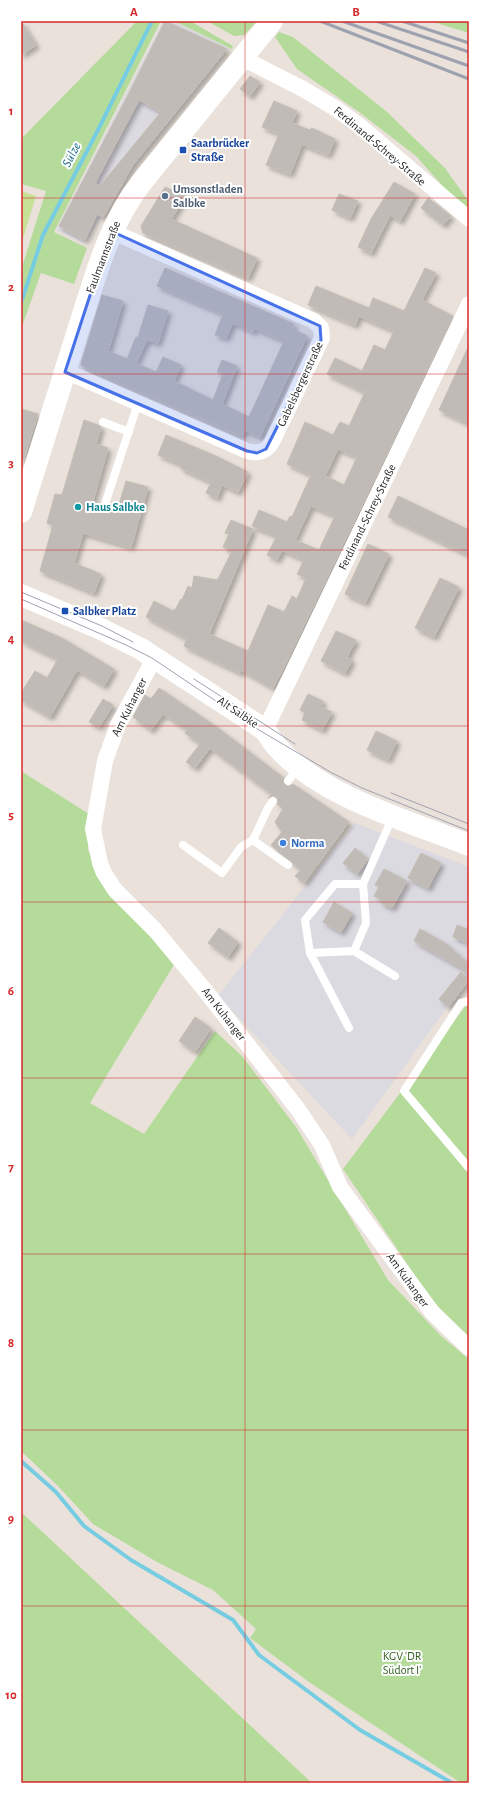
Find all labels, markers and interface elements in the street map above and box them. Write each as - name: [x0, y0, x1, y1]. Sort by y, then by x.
- text: A: [130, 6, 138, 19]
- text: B: [352, 6, 360, 19]
- street label: Ferdinand-Schrey-Straße: [331, 104, 428, 189]
- text: 1: [9, 105, 13, 118]
- place label: Saarbrücker Straße: [191, 137, 250, 163]
- water label: Sülze: [60, 141, 84, 169]
- marker: Saarbrücker Straße: [178, 145, 188, 155]
- place label: Umsonstladen Salbke: [173, 183, 243, 209]
- marker: Umsonstladen Salbke: [160, 191, 170, 201]
- street label: Faulmannstraße: [84, 219, 122, 295]
- text: 2: [8, 281, 14, 294]
- street label: Gabelsbergerstraße: [275, 340, 325, 428]
- text: 3: [8, 457, 14, 470]
- street label: Ferdinand-Schrey-Straße: [336, 462, 399, 572]
- place label: Haus Salbke: [86, 501, 145, 513]
- marker: Haus Salbke: [73, 502, 83, 512]
- place label: Salbker Platz: [73, 605, 136, 617]
- marker: Salbker Platz: [60, 606, 70, 616]
- text: 4: [8, 633, 15, 646]
- street label: Am Kuhanger: [109, 676, 149, 738]
- street label: Alt Salbke: [215, 694, 261, 730]
- text: 5: [8, 809, 14, 822]
- place label: Norma: [291, 837, 325, 849]
- marker: Norma: [278, 838, 288, 848]
- text: 6: [8, 985, 14, 998]
- street label: Am Kuhanger: [200, 985, 249, 1043]
- text: 7: [8, 1161, 14, 1174]
- street label: Am Kuhanger: [384, 1251, 432, 1310]
- text: 8: [8, 1337, 14, 1350]
- text: 9: [8, 1513, 14, 1526]
- park label: KGV 'DR Südort I': [383, 1650, 422, 1676]
- text: 10: [5, 1689, 17, 1702]

